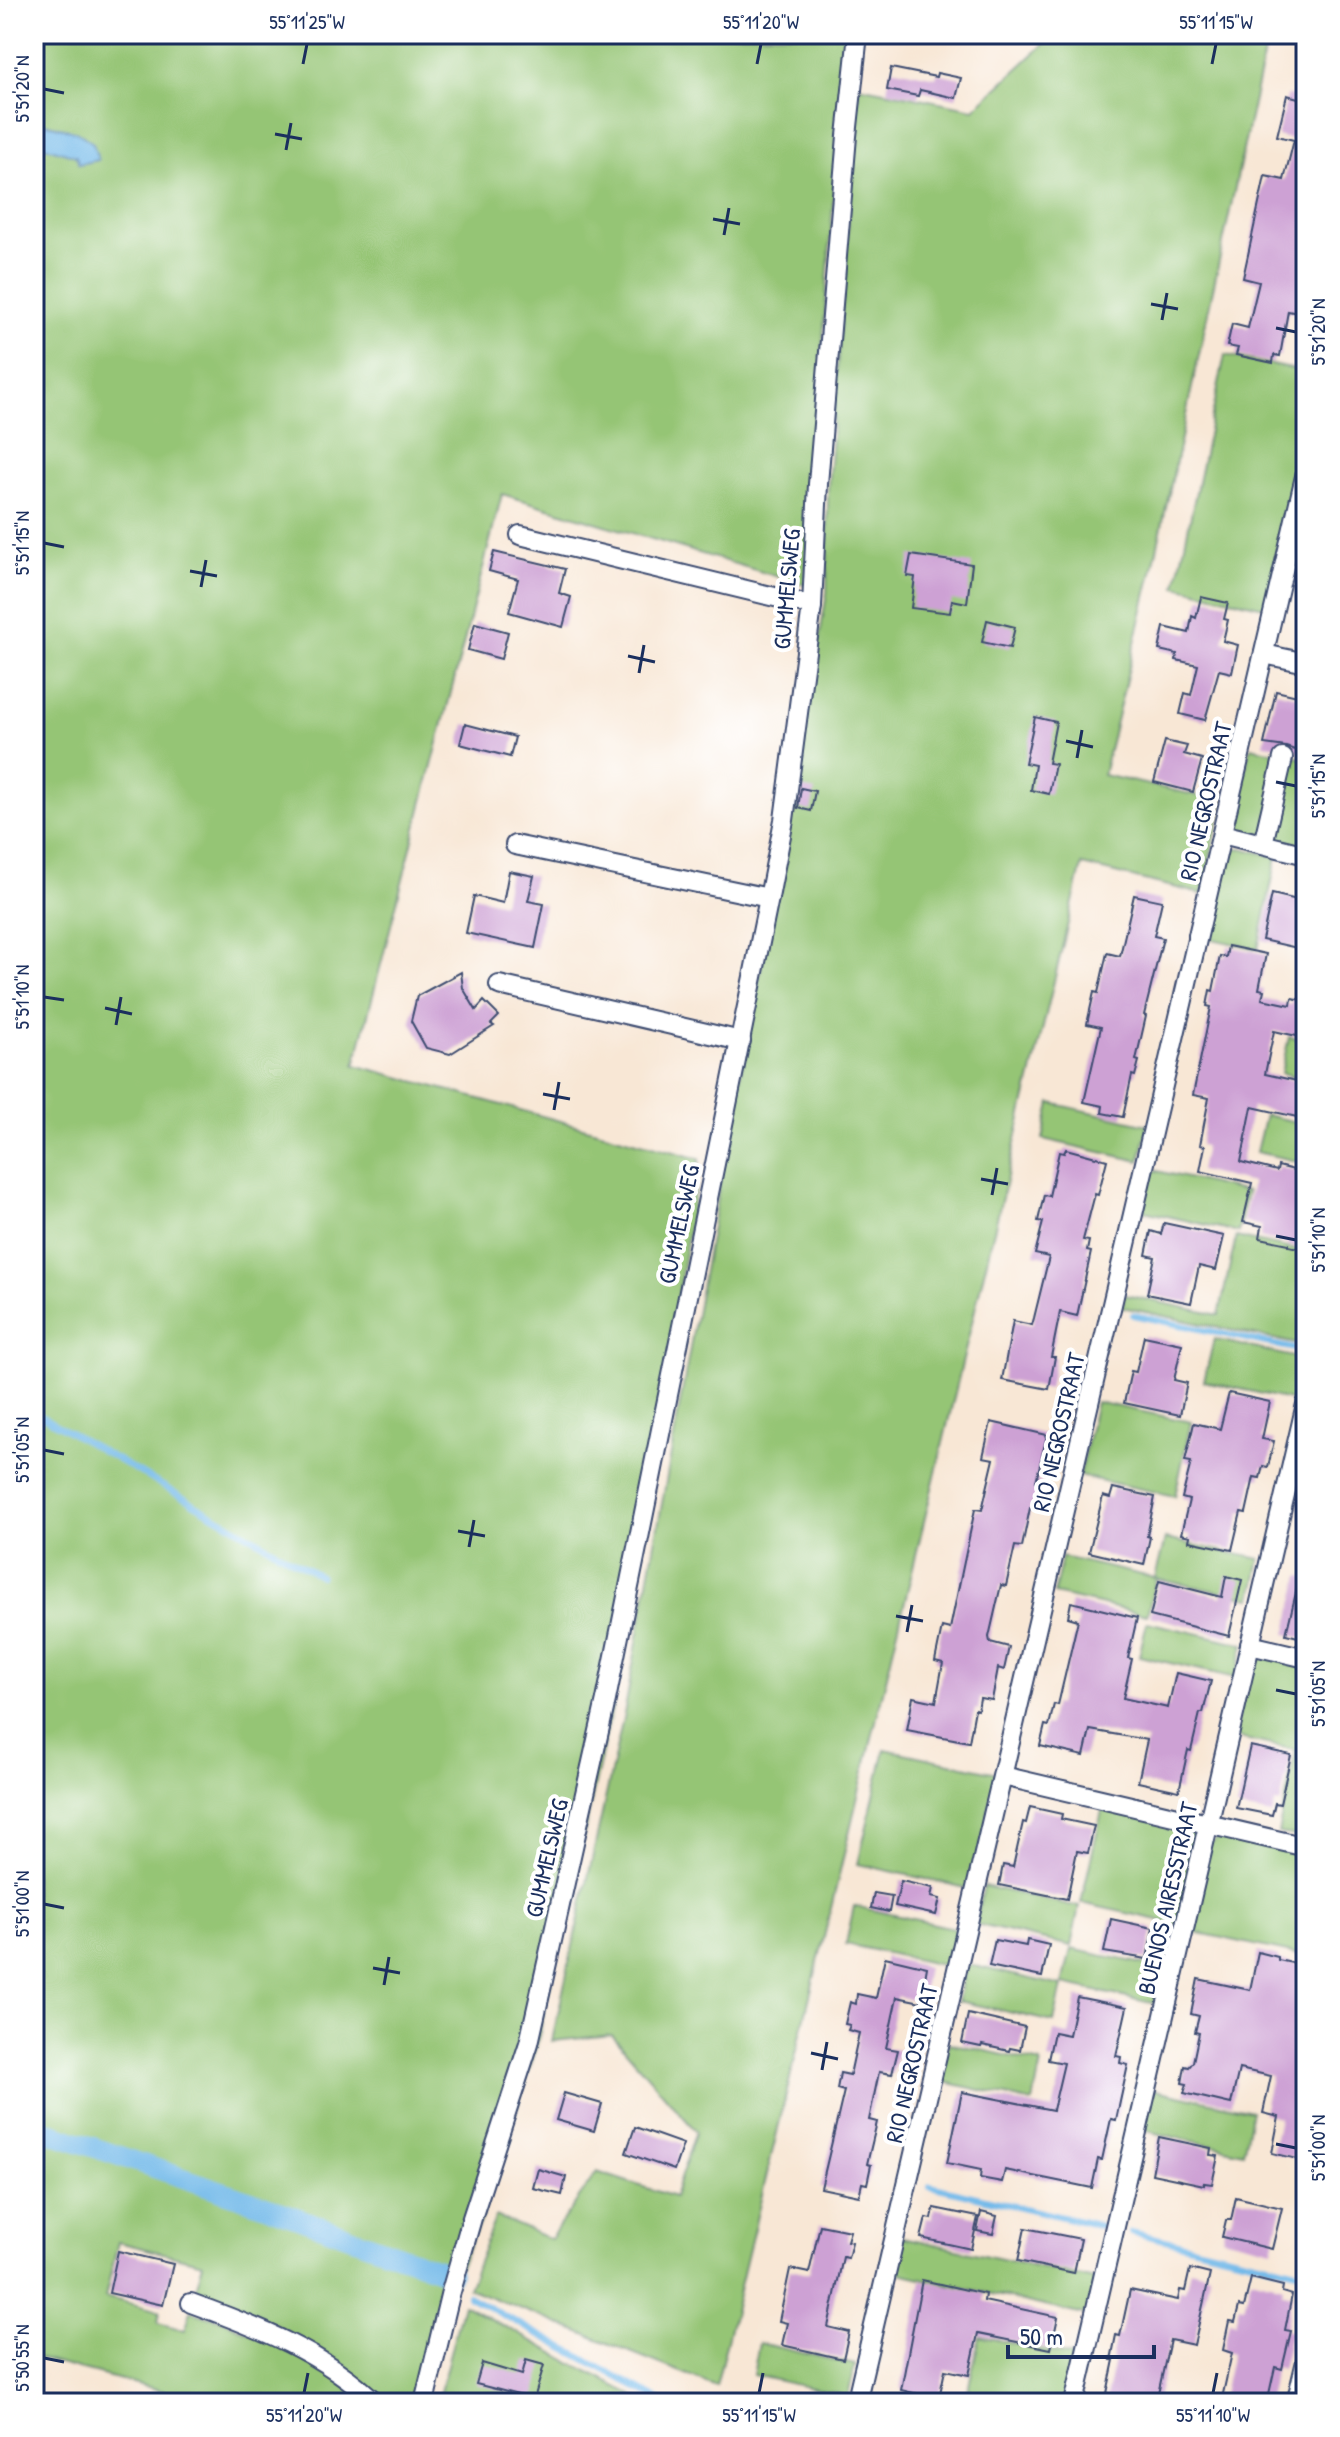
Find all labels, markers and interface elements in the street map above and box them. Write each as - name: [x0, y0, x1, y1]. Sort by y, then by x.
- text: 55°11'25"W: [269, 8, 345, 35]
- text: 55°11'20"W: [723, 8, 800, 35]
- text: 55°11'15"W: [1179, 8, 1253, 35]
- text: 5°51'20"N: [8, 55, 35, 123]
- text: 5°51'20"N: [1304, 298, 1331, 366]
- text: 5°51'15"N: [8, 511, 35, 575]
- street label: GUMMELSWEG: [765, 527, 807, 651]
- street label: RIO NEGROSTRAAT: [1171, 718, 1239, 884]
- text: 5°51'15"N: [1304, 754, 1331, 818]
- text: 5°51'10"N: [8, 964, 35, 1030]
- street label: GUMMELSWEG: [650, 1161, 706, 1286]
- text: 5°51'10"N: [1304, 1207, 1331, 1273]
- street label: RIO NEGROSTRAAT: [1024, 1349, 1092, 1515]
- text: 5°51'05"N: [8, 1417, 35, 1483]
- text: 5°51'05"N: [1304, 1661, 1331, 1727]
- street label: GUMMELSWEG: [517, 1795, 575, 1920]
- street label: BUENOS AIRESSTRAAT: [1129, 1798, 1205, 1997]
- text: 5°51'00"N: [8, 1871, 35, 1937]
- street label: RIO NEGROSTRAAT: [877, 1980, 945, 2146]
- text: 5°51'00"N: [1304, 2115, 1331, 2181]
- scale bar: [1008, 2309, 1154, 2359]
- text: 50 m: [1020, 2320, 1063, 2352]
- text: 5°50'55"N: [8, 2324, 35, 2392]
- text: 55°11'20"W: [266, 2401, 343, 2428]
- text: 55°11'15"W: [722, 2401, 796, 2428]
- text: 55°11'10"W: [1176, 2401, 1251, 2428]

